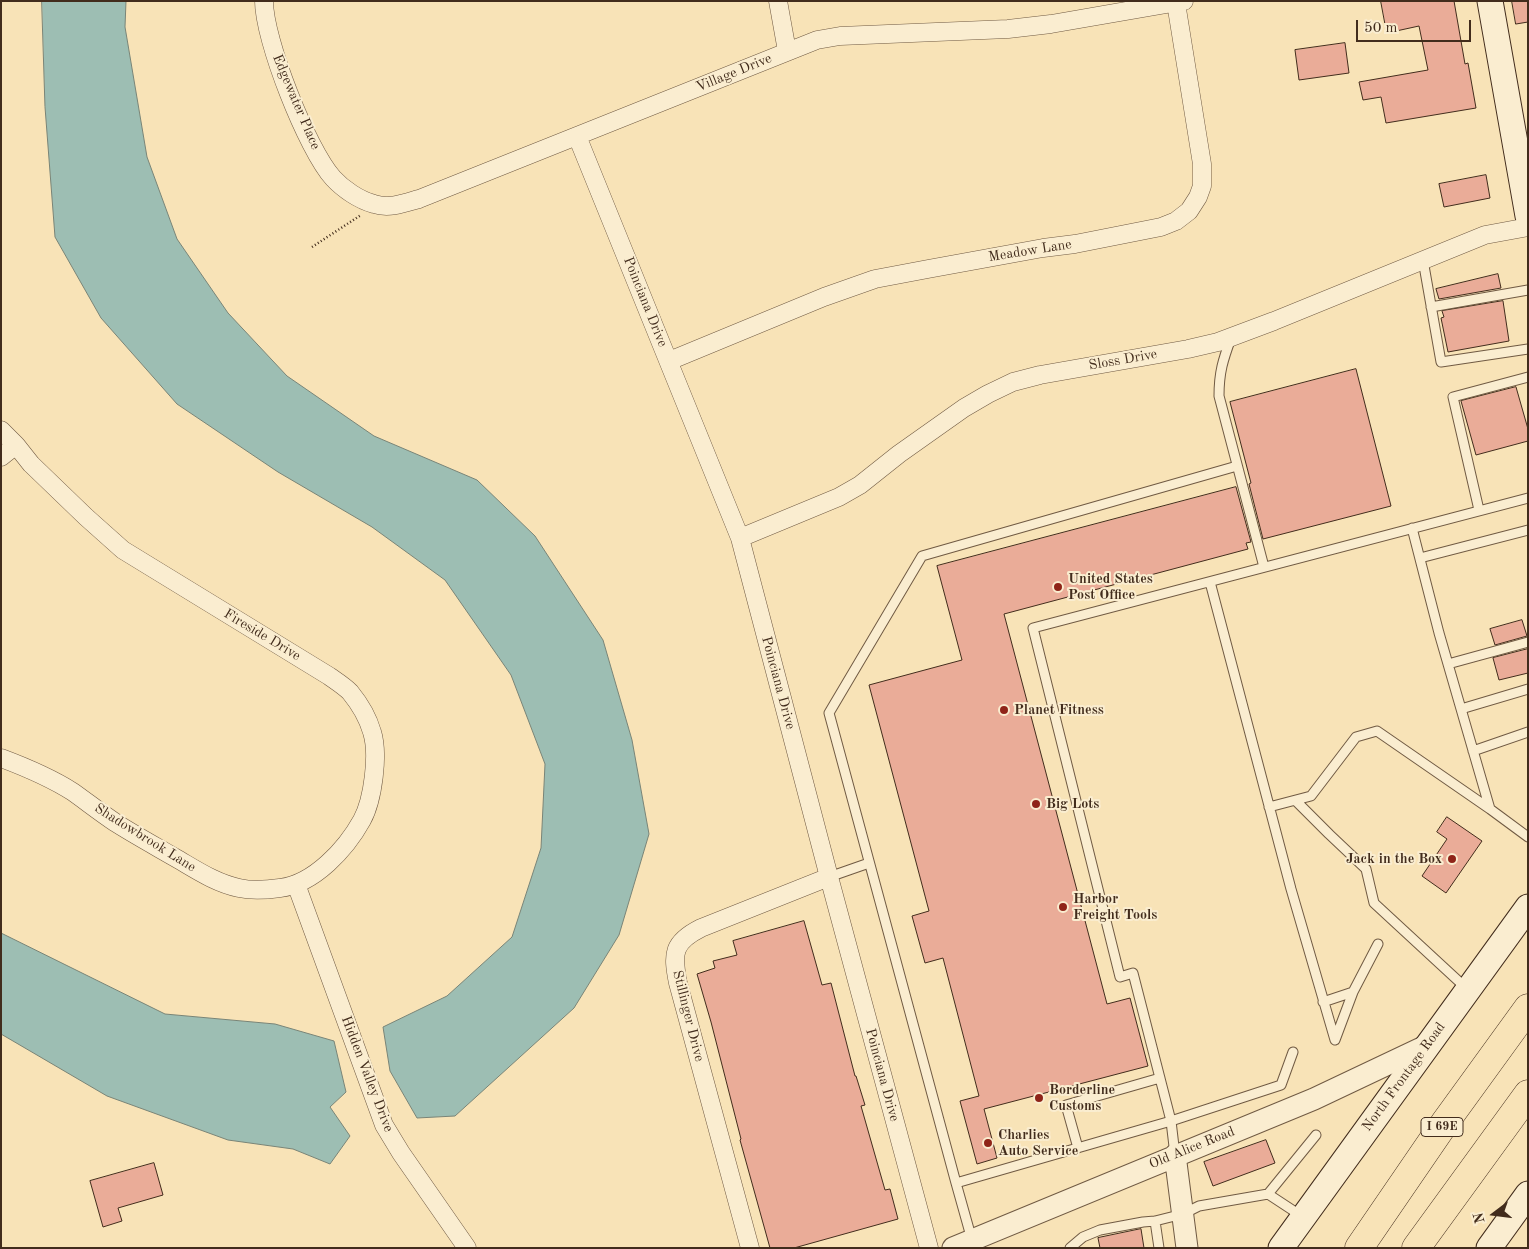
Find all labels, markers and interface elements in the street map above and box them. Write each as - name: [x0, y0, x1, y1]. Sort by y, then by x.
- scale bar: [1359, 10, 1474, 42]
- text: 50 m: [1364, 21, 1398, 36]
- street label: Village Drive: [694, 50, 774, 96]
- street label: Edgewater Place: [268, 52, 324, 152]
- street label: Meadow Lane: [987, 236, 1073, 266]
- street label: Poinciana Drive: [619, 254, 671, 350]
- street label: Sloss Drive: [1088, 346, 1158, 374]
- place label: United States Post Office: [1068, 571, 1153, 604]
- marker: United States Post Office: [1052, 581, 1064, 593]
- street label: Fireside Drive: [221, 606, 303, 664]
- street label: Poinciana Drive: [757, 635, 799, 731]
- place label: Planet Fitness: [1014, 702, 1104, 718]
- marker: Planet Fitness: [998, 704, 1010, 716]
- place label: Big Lots: [1046, 796, 1099, 812]
- marker: Big Lots: [1030, 798, 1042, 810]
- street label: Shadowbrook Lane: [91, 800, 199, 876]
- place label: Jack in the Box: [1346, 851, 1442, 867]
- marker: Jack in the Box: [1446, 853, 1458, 865]
- place label: Harbor Freight Tools: [1073, 891, 1157, 924]
- marker: Harbor Freight Tools: [1057, 901, 1069, 913]
- street label: Stillinger Drive: [669, 969, 707, 1063]
- street label: Hidden Valley Drive: [337, 1014, 397, 1134]
- street label: North Frontage Road: [1359, 1019, 1449, 1135]
- street label: Poinciana Drive: [861, 1027, 903, 1123]
- place label: Borderline Customs: [1049, 1082, 1115, 1114]
- marker: Borderline Customs: [1033, 1092, 1045, 1104]
- road number: I 69E: [1421, 1118, 1463, 1136]
- street label: Old Alice Road: [1147, 1123, 1237, 1173]
- place label: Charlies Auto Service: [998, 1127, 1078, 1160]
- marker: Charlies Auto Service: [982, 1137, 994, 1149]
- north arrow: [1469, 1189, 1519, 1239]
- text: N: [1471, 1211, 1488, 1225]

